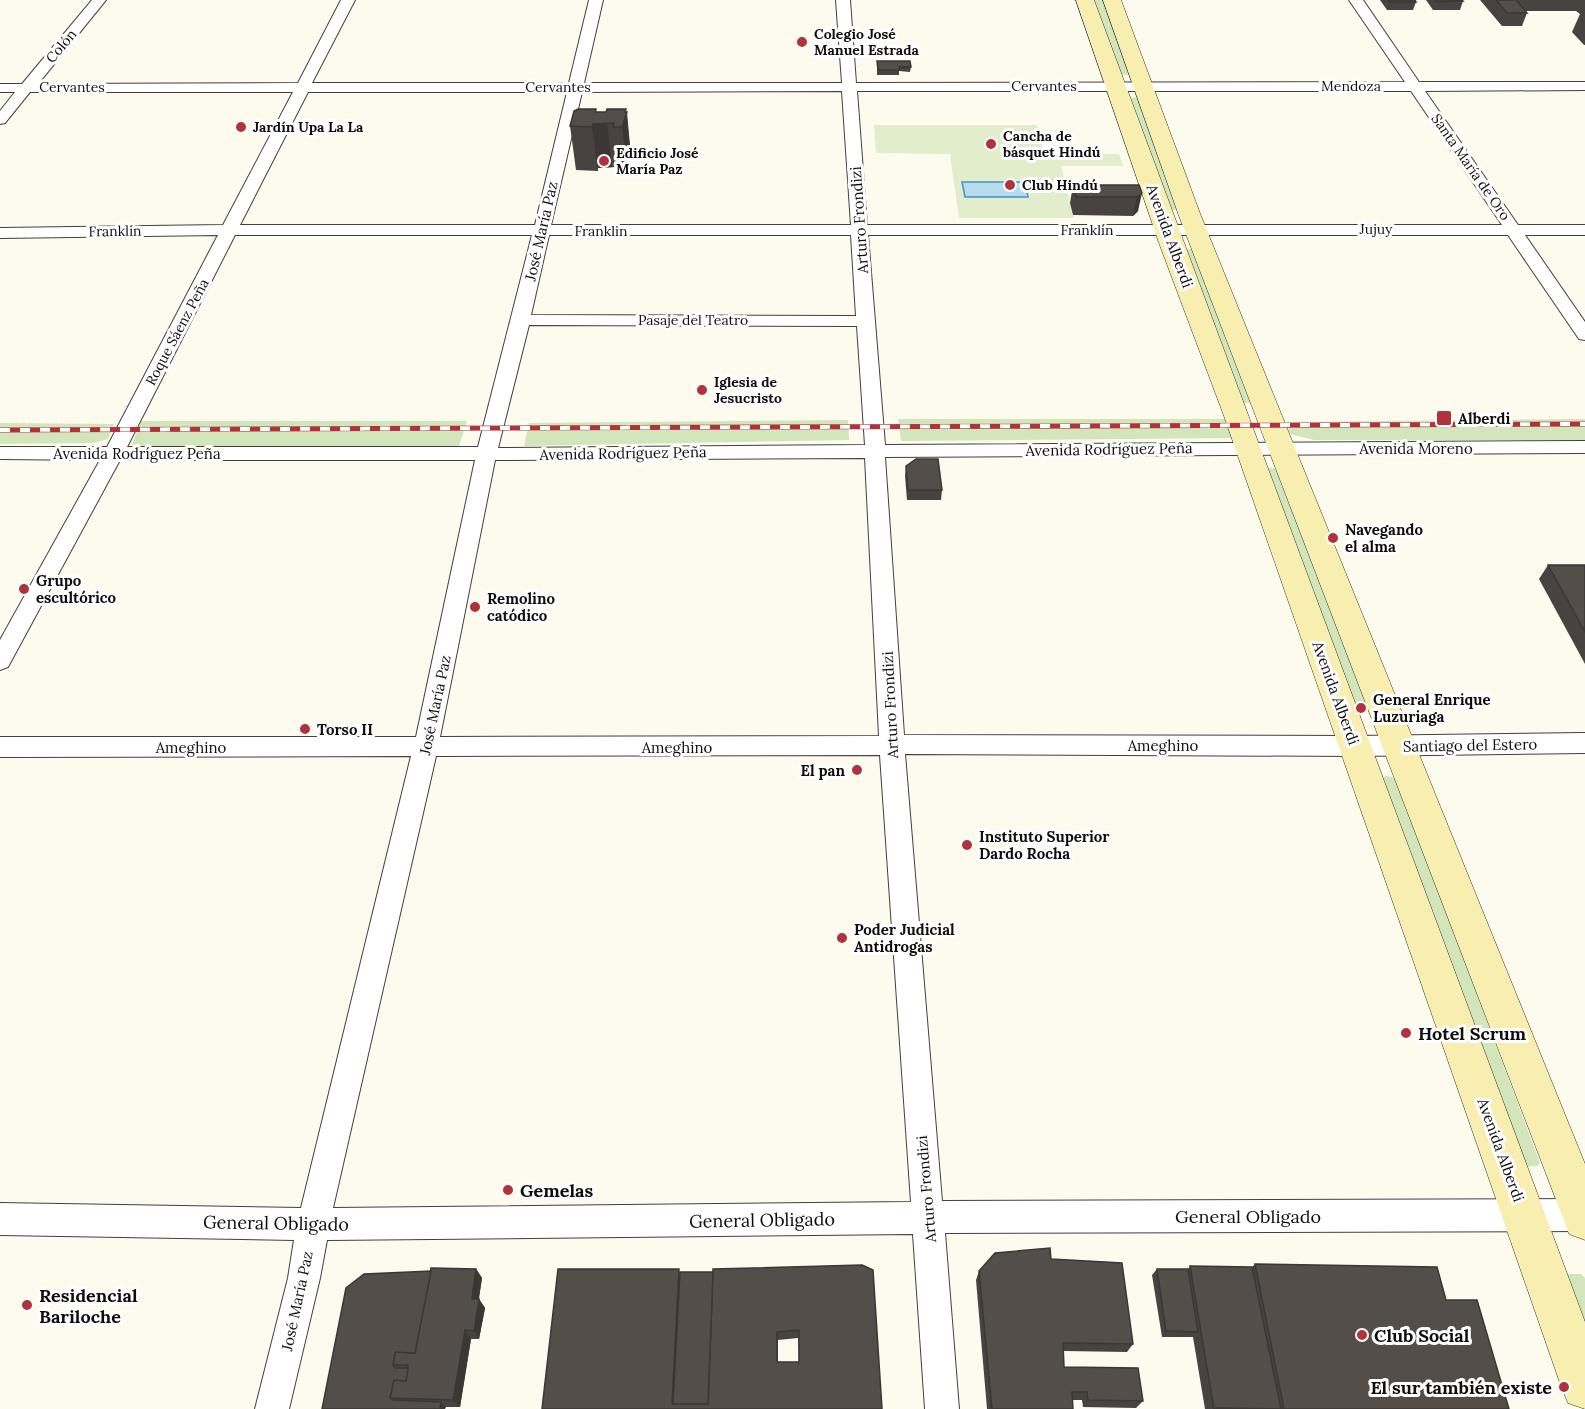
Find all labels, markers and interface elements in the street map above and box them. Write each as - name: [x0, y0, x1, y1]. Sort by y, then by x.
- street label: Colón: [42, 25, 81, 67]
- place label: Colegio José Manuel Estrada: [814, 25, 919, 59]
- marker: Colegio José Manuel Estrada: [795, 35, 809, 49]
- street label: Cervantes: [1011, 77, 1077, 95]
- street label: Mendoza: [1321, 77, 1381, 95]
- street label: Cervantes: [39, 78, 105, 96]
- street label: Cervantes: [525, 78, 591, 96]
- street label: Santa María de Oro: [1428, 110, 1514, 224]
- place label: Jardín Upa La La: [253, 118, 364, 136]
- marker: Jardín Upa La La: [234, 120, 248, 134]
- place label: Cancha de básquet Hindú: [1002, 127, 1101, 161]
- marker: Cancha de básquet Hindú: [984, 137, 998, 151]
- place label: Edificio José María Paz: [616, 144, 699, 178]
- marker: Edificio José María Paz: [597, 154, 611, 168]
- street label: Arturo Frondizi: [846, 166, 872, 275]
- place label: Club Hindú: [1022, 176, 1098, 194]
- marker: Club Hindú: [1003, 178, 1017, 192]
- street label: José María Paz: [520, 179, 562, 284]
- street label: Avenida Alberdi: [1142, 181, 1198, 290]
- street label: Jujuy: [1359, 220, 1393, 238]
- street label: Franklin: [1061, 221, 1114, 239]
- street label: Franklin: [88, 222, 142, 240]
- street label: Franklin: [575, 222, 628, 240]
- street label: Roque Sáenz Peña: [141, 276, 213, 388]
- street label: Pasaje del Teatro: [638, 311, 748, 329]
- place label: Iglesia de Jesucristo: [714, 373, 782, 407]
- marker: Iglesia de Jesucristo: [695, 383, 709, 397]
- marker: Alberdi: [1435, 409, 1453, 427]
- place label: Alberdi: [1458, 409, 1510, 428]
- street label: Avenida Rodríguez Peña: [1024, 438, 1193, 460]
- street label: Avenida Moreno: [1358, 439, 1473, 458]
- street label: Avenida Rodríguez Peña: [538, 442, 707, 464]
- street label: Avenida Rodríguez Peña: [52, 444, 221, 463]
- place label: Navegando el alma: [1345, 520, 1423, 556]
- marker: Navegando el alma: [1326, 531, 1340, 545]
- place label: Grupo escultórico: [36, 571, 117, 607]
- marker: Grupo escultórico: [17, 582, 31, 596]
- place label: Remolino catódico: [487, 589, 556, 625]
- marker: Remolino catódico: [468, 600, 482, 614]
- street label: Avenida Alberdi: [1308, 638, 1364, 747]
- street label: Arturo Frondizi: [878, 651, 902, 760]
- street label: José María Paz: [415, 653, 455, 758]
- place label: General Enrique Luzuriaga: [1373, 690, 1491, 726]
- marker: General Enrique Luzuriaga: [1354, 701, 1368, 715]
- place label: Torso II: [317, 720, 373, 739]
- marker: Torso II: [298, 722, 312, 736]
- street label: Santiago del Estero: [1403, 734, 1538, 756]
- street label: Ameghino: [1127, 736, 1199, 755]
- street label: Ameghino: [155, 738, 227, 757]
- street label: Ameghino: [641, 738, 713, 757]
- place label: El pan: [801, 761, 845, 780]
- marker: El pan: [850, 763, 864, 777]
- place label: Instituto Superior Dardo Rocha: [979, 827, 1110, 863]
- marker: Instituto Superior Dardo Rocha: [960, 838, 974, 852]
- place label: Poder Judicial Antidrogas: [854, 920, 955, 956]
- marker: Poder Judicial Antidrogas: [835, 931, 849, 945]
- place label: Hotel Scrum: [1418, 1022, 1527, 1045]
- marker: Hotel Scrum: [1399, 1026, 1413, 1040]
- street label: Avenida Alberdi: [1473, 1095, 1529, 1204]
- street label: Arturo Frondizi: [912, 1135, 940, 1244]
- place label: Gemelas: [520, 1179, 594, 1202]
- marker: Gemelas: [501, 1183, 515, 1197]
- street label: General Obligado: [1175, 1205, 1321, 1228]
- street label: General Obligado: [689, 1207, 835, 1233]
- street label: General Obligado: [203, 1210, 349, 1236]
- street label: José María Paz: [277, 1249, 317, 1354]
- place label: Residencial Bariloche: [39, 1284, 138, 1328]
- marker: Residencial Bariloche: [20, 1298, 34, 1312]
- place label: Club Social: [1374, 1324, 1470, 1347]
- marker: Club Social: [1355, 1328, 1369, 1342]
- place label: El sur también existe: [1370, 1376, 1552, 1399]
- marker: El sur también existe: [1557, 1380, 1571, 1394]

